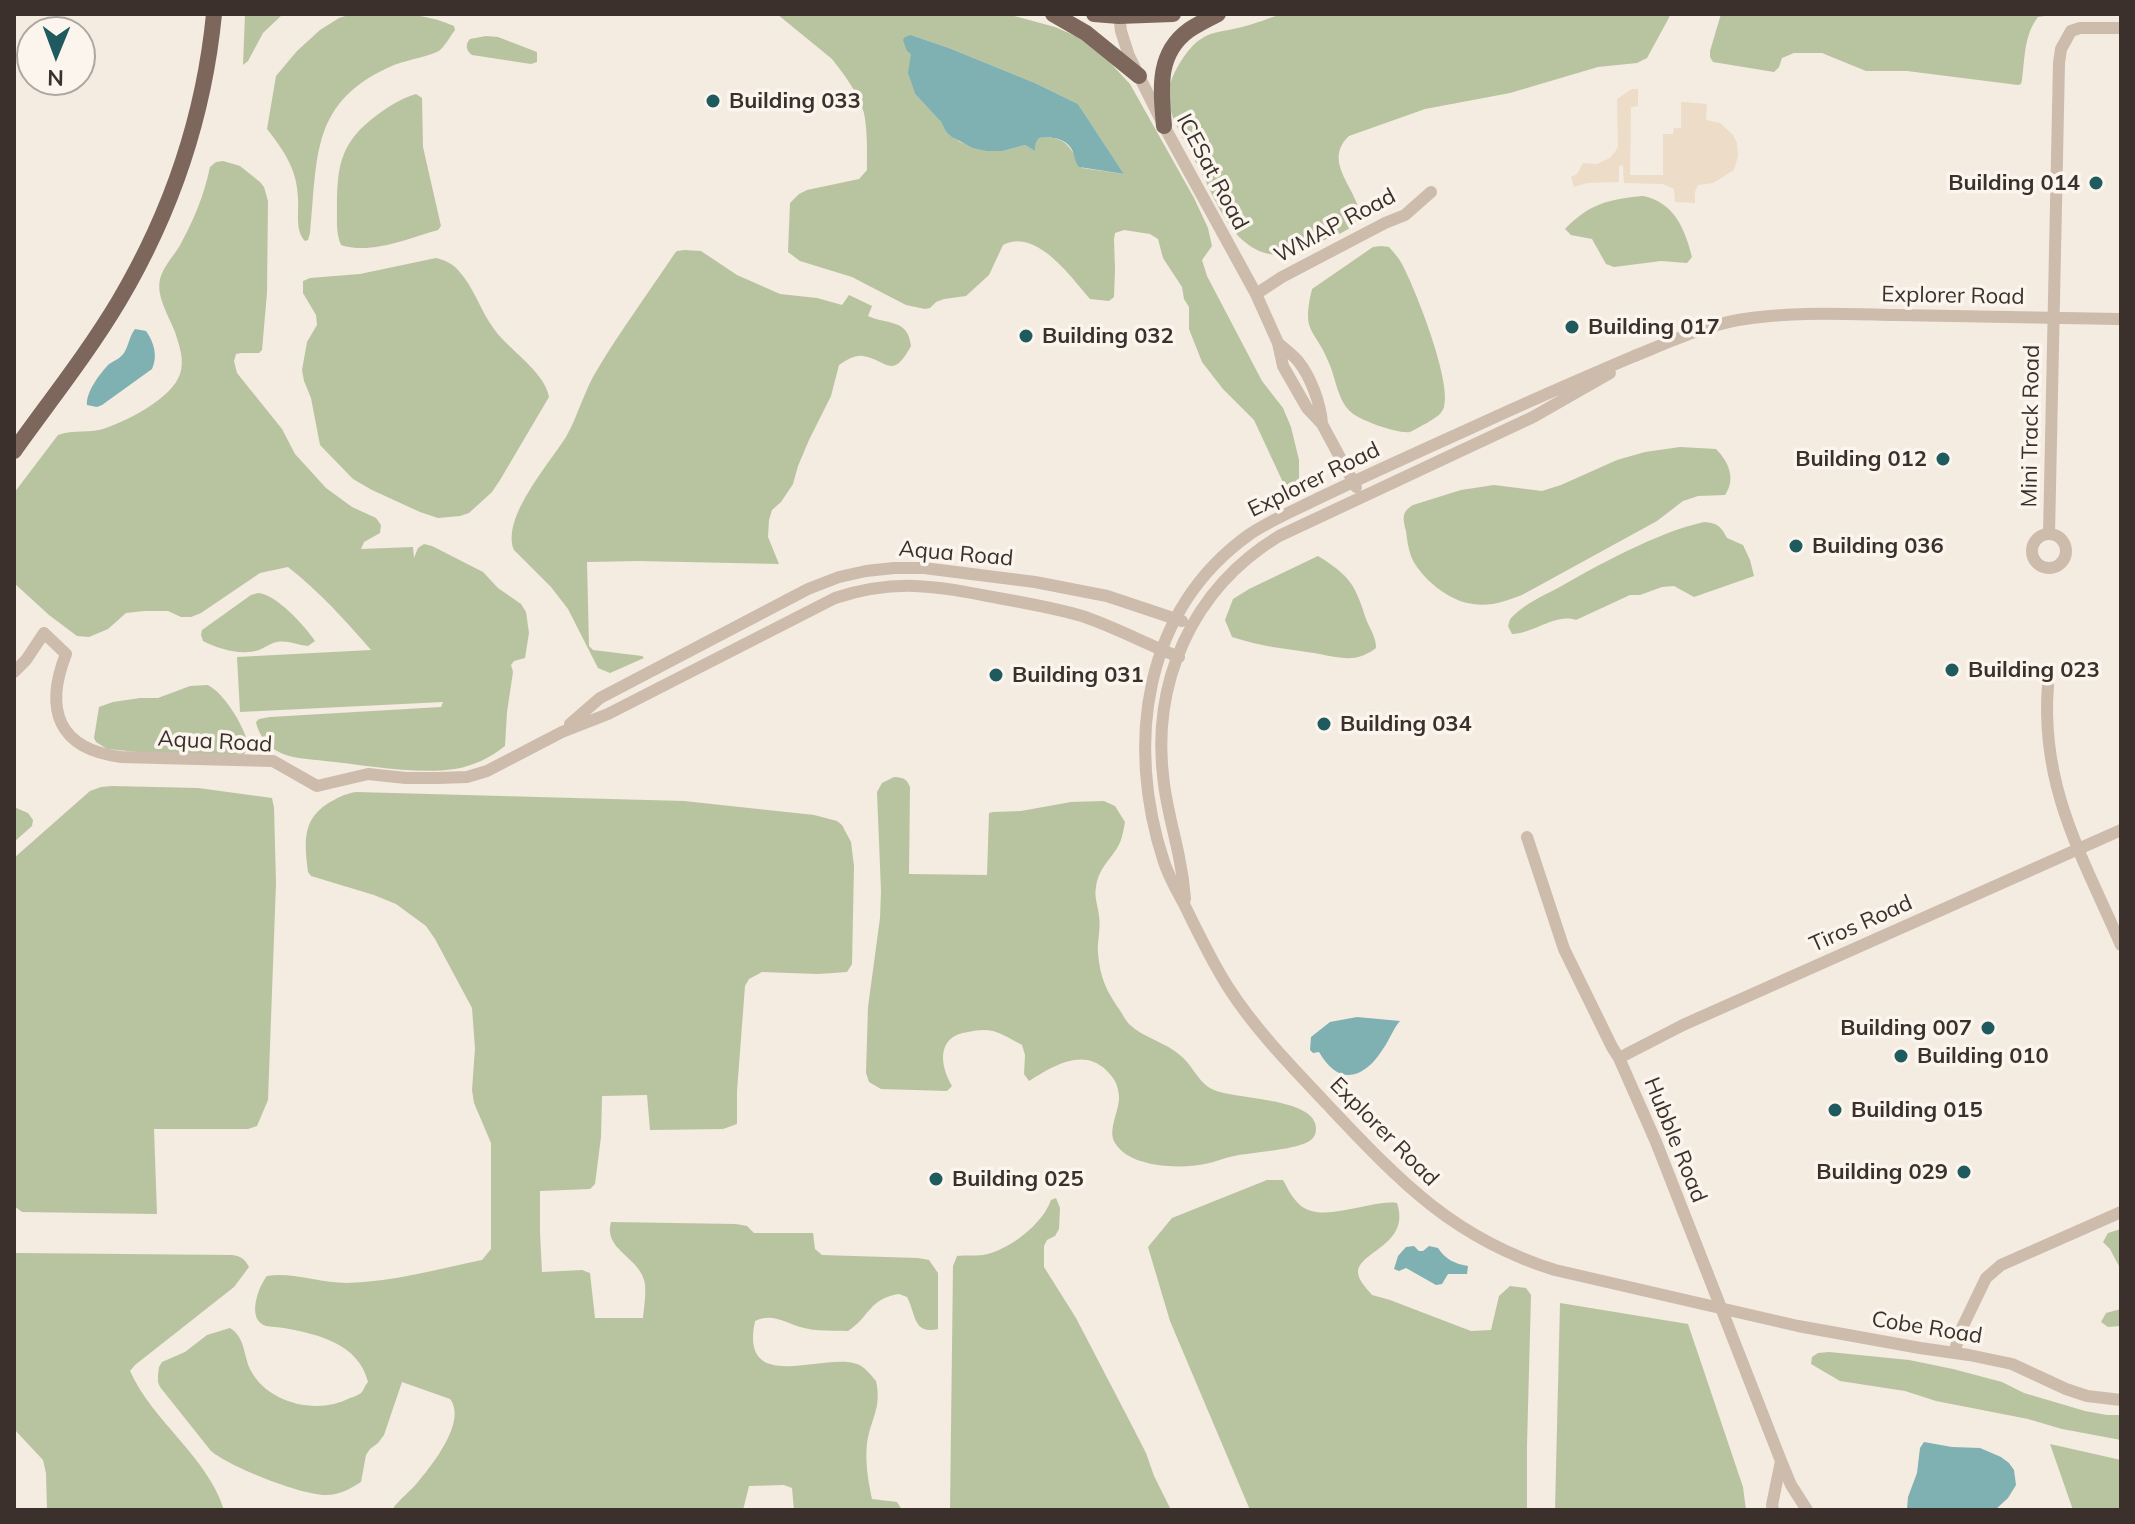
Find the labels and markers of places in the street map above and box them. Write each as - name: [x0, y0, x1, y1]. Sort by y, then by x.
- place label: Building 033: [729, 88, 861, 114]
- marker: Building 033: [704, 92, 722, 110]
- place label: Building 014: [1948, 170, 2080, 196]
- marker: Building 014: [2087, 174, 2105, 192]
- place label: Building 017: [1588, 314, 1720, 340]
- marker: Building 017: [1563, 318, 1581, 336]
- place label: Building 032: [1042, 323, 1174, 349]
- marker: Building 032: [1017, 327, 1035, 345]
- place label: Building 012: [1795, 446, 1927, 472]
- marker: Building 012: [1934, 450, 1952, 468]
- place label: Building 036: [1812, 533, 1944, 559]
- marker: Building 036: [1787, 537, 1805, 555]
- place label: Building 023: [1968, 657, 2100, 683]
- marker: Building 023: [1943, 661, 1961, 679]
- place label: Building 031: [1012, 662, 1144, 688]
- marker: Building 031: [987, 666, 1005, 684]
- place label: Building 034: [1340, 711, 1472, 737]
- marker: Building 034: [1315, 715, 1333, 733]
- place label: Building 007: [1840, 1015, 1972, 1041]
- marker: Building 007: [1979, 1019, 1997, 1037]
- place label: Building 010: [1917, 1043, 2049, 1069]
- marker: Building 010: [1892, 1047, 1910, 1065]
- place label: Building 015: [1851, 1097, 1983, 1123]
- marker: Building 015: [1826, 1101, 1844, 1119]
- place label: Building 029: [1816, 1159, 1948, 1185]
- marker: Building 029: [1955, 1163, 1973, 1181]
- place label: Building 025: [952, 1166, 1084, 1192]
- marker: Building 025: [927, 1170, 945, 1188]

